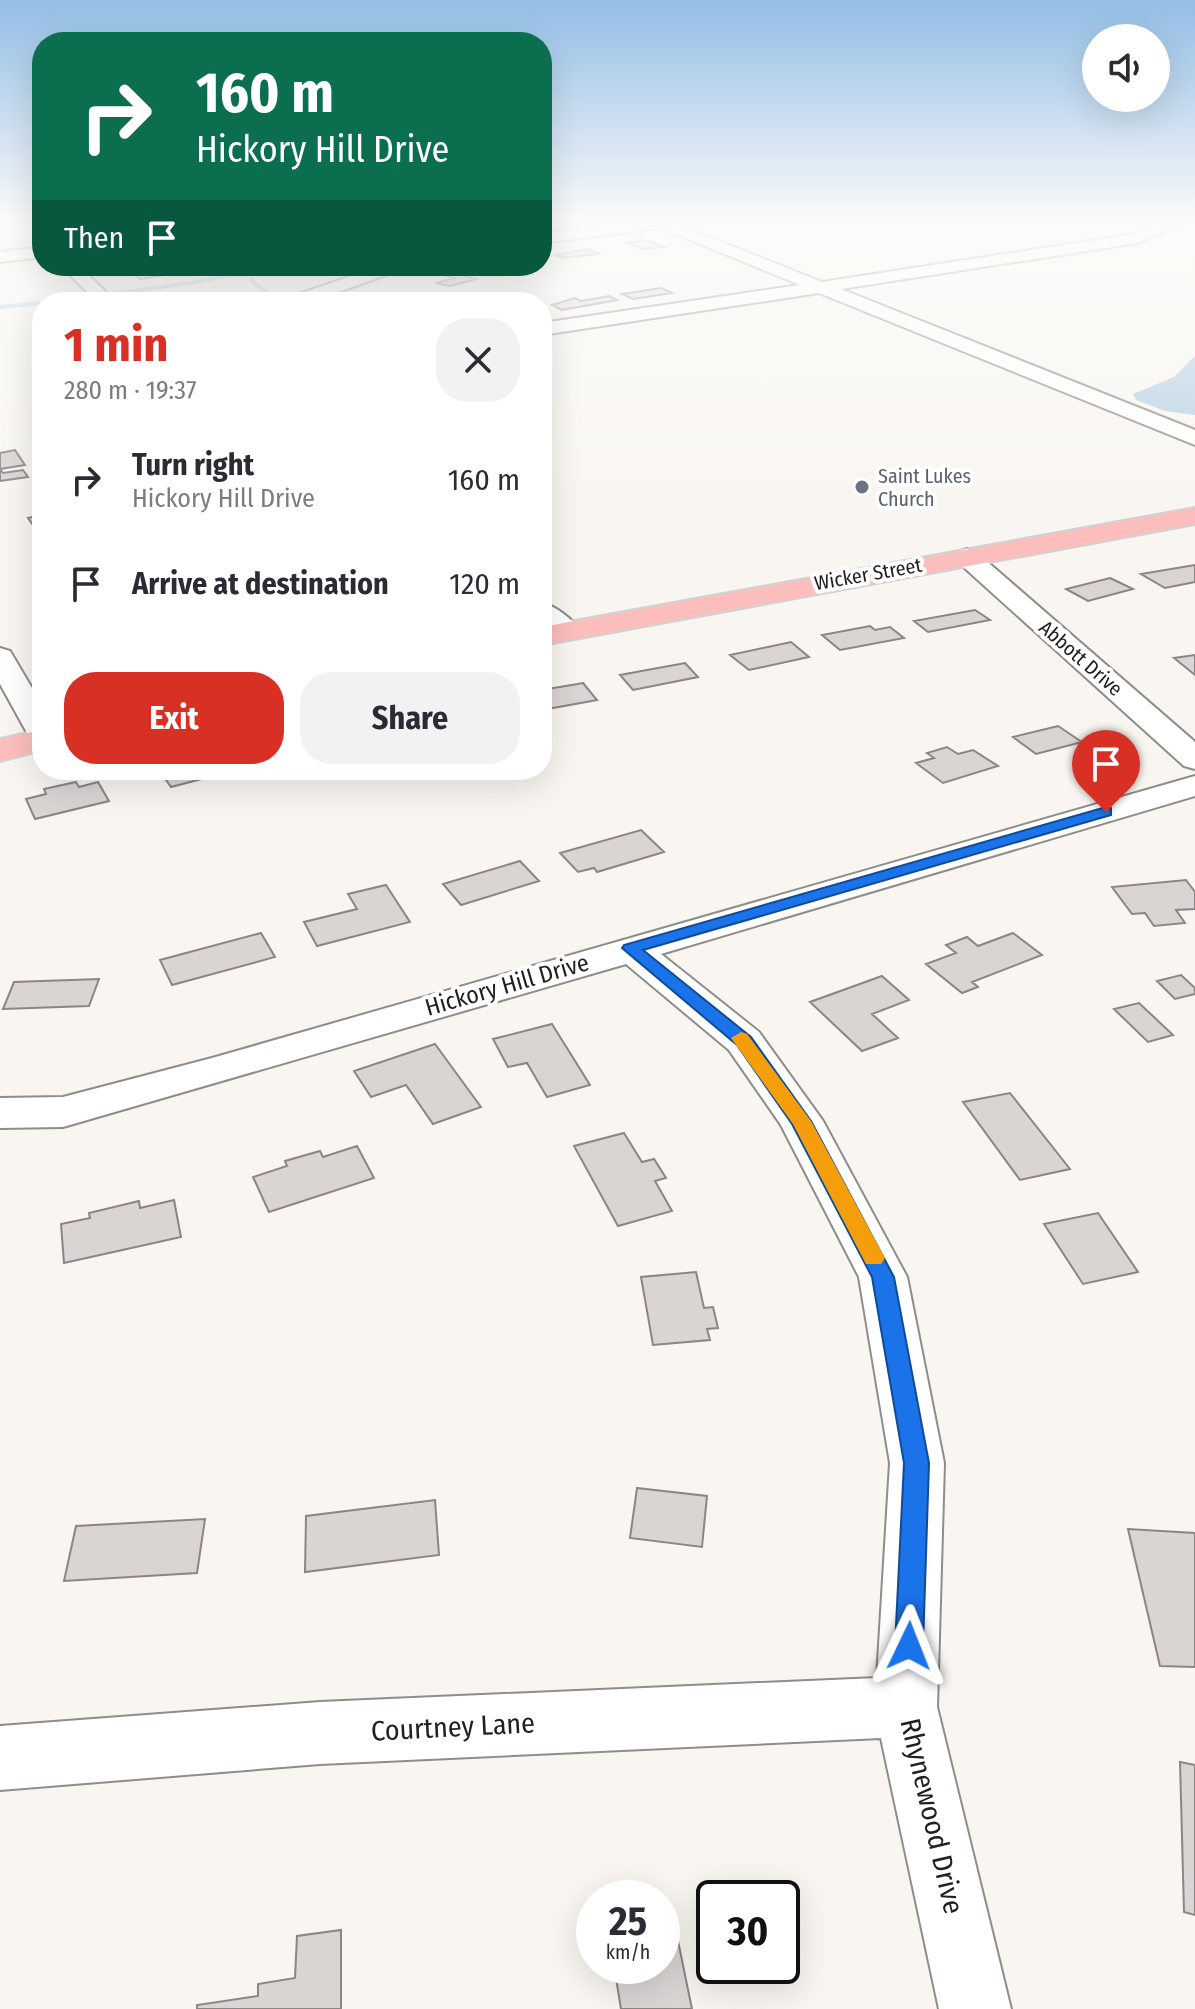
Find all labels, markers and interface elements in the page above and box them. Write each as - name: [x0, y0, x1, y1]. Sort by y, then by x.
- map controls: [1082, 24, 1170, 112]
- button: sound: [1082, 24, 1170, 112]
- text: 160 m: [196, 60, 334, 127]
- icon: right: [64, 64, 168, 168]
- text: Hickory Hill Drive: [196, 128, 449, 172]
- icon: arrive: [140, 216, 184, 260]
- text: Then: [64, 220, 124, 256]
- text: 1 min: [64, 316, 169, 374]
- button: close: [436, 318, 520, 402]
- text: 280 m · 19:37: [64, 375, 197, 406]
- text: Turn right: [132, 447, 254, 483]
- icon: right: [64, 458, 108, 502]
- text: 160 m: [448, 462, 520, 498]
- place label: Saint Lukes Church: [878, 464, 971, 511]
- marker: Saint Lukes Church: [853, 478, 871, 496]
- text: Hickory Hill Drive: [132, 483, 315, 514]
- street label: Wicker Street: [813, 553, 924, 595]
- icon: arrive: [64, 562, 108, 606]
- text: Arrive at destination: [132, 566, 389, 602]
- text: 120 m: [449, 566, 520, 602]
- street label: Abbott Drive: [1034, 615, 1128, 701]
- button: Exit: [64, 672, 284, 764]
- button: Share: [300, 672, 520, 764]
- pin: [1072, 730, 1140, 812]
- icon: arrive: [1084, 742, 1128, 786]
- street label: Hickory Hill Drive: [422, 948, 592, 1022]
- position arrow: [867, 1604, 951, 1688]
- street label: Courtney Lane: [370, 1706, 536, 1748]
- street label: Rhynewood Drive: [893, 1715, 971, 1917]
- speed limit sign: 30: [696, 1880, 800, 1984]
- text: 25: [609, 1898, 647, 1946]
- text: km/h: [606, 1940, 650, 1964]

